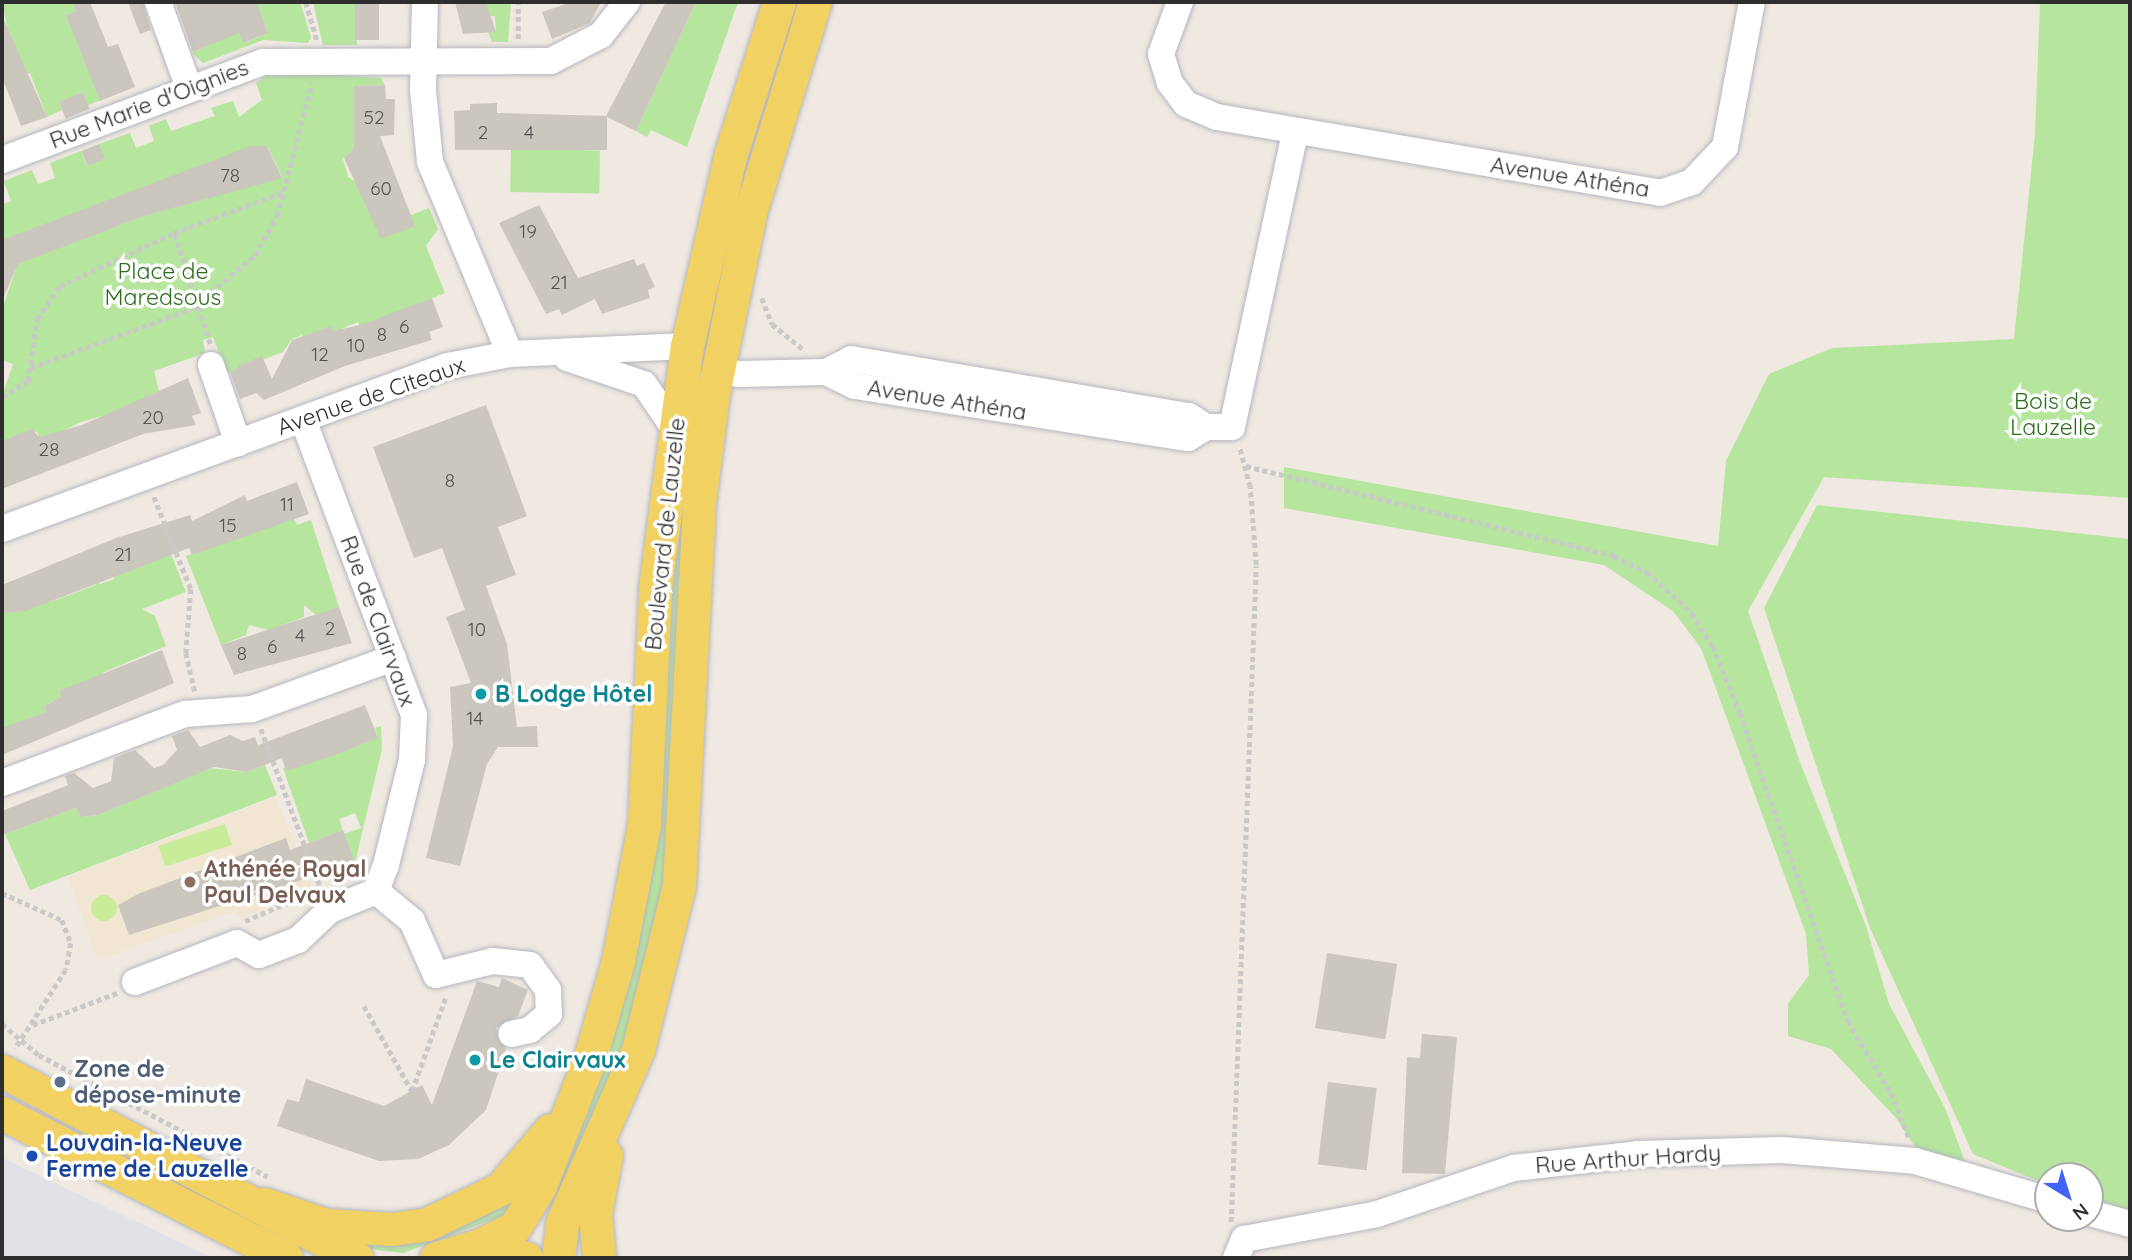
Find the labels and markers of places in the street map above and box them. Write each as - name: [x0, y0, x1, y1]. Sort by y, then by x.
- place label: B Lodge Hôtel: [495, 680, 652, 708]
- marker: B Lodge Hôtel: [473, 686, 489, 702]
- place label: Athénée Royal Paul Delvaux: [204, 855, 367, 909]
- marker: Athénée Royal Paul Delvaux: [182, 874, 198, 890]
- place label: Le Clairvaux: [489, 1046, 625, 1074]
- marker: Le Clairvaux: [467, 1052, 483, 1068]
- place label: Zone de dépose-minute: [74, 1055, 241, 1109]
- marker: Zone de dépose-minute: [52, 1074, 68, 1090]
- place label: Louvain-la-Neuve Ferme de Lauzelle: [46, 1129, 249, 1183]
- marker: Louvain-la-Neuve Ferme de Lauzelle: [24, 1148, 40, 1164]

